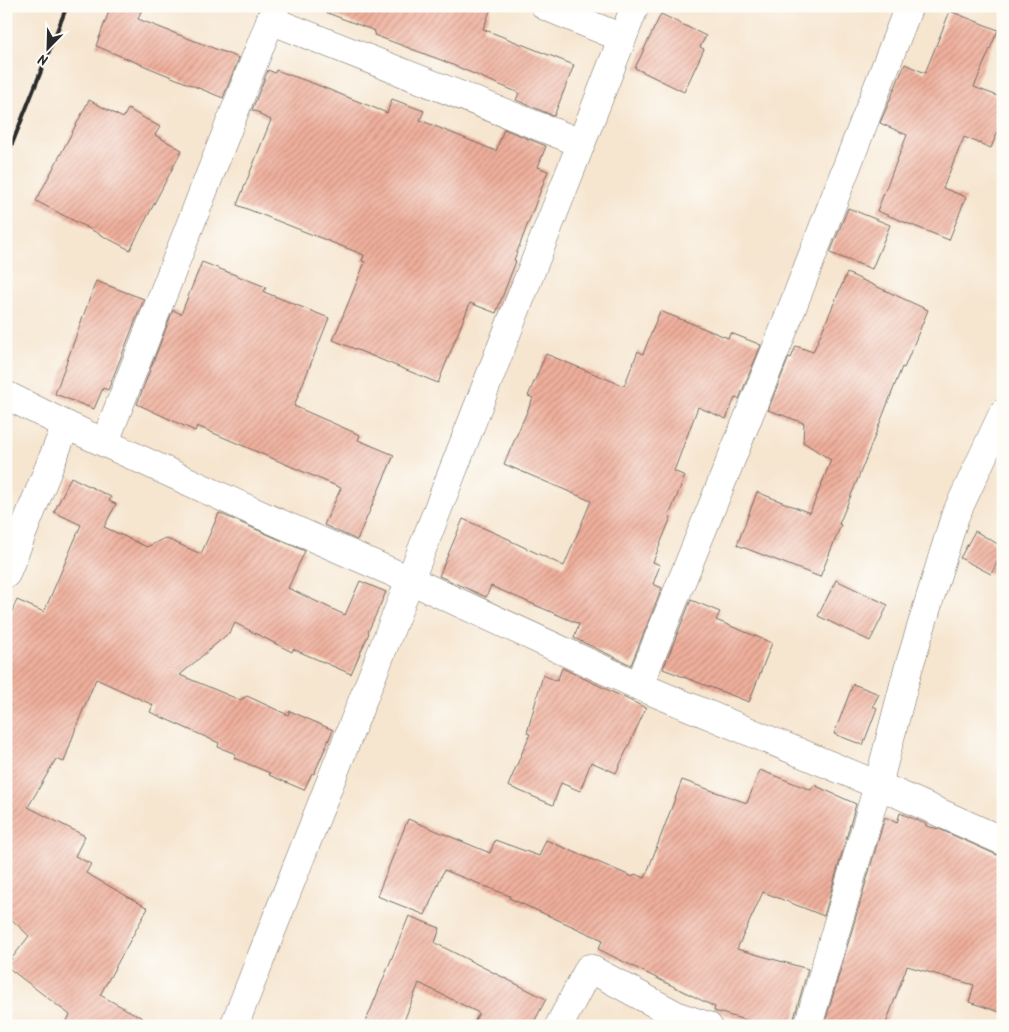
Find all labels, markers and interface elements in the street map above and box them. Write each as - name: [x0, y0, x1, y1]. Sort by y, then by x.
- north arrow: [22, 22, 72, 72]
- text: N: [35, 47, 52, 71]

